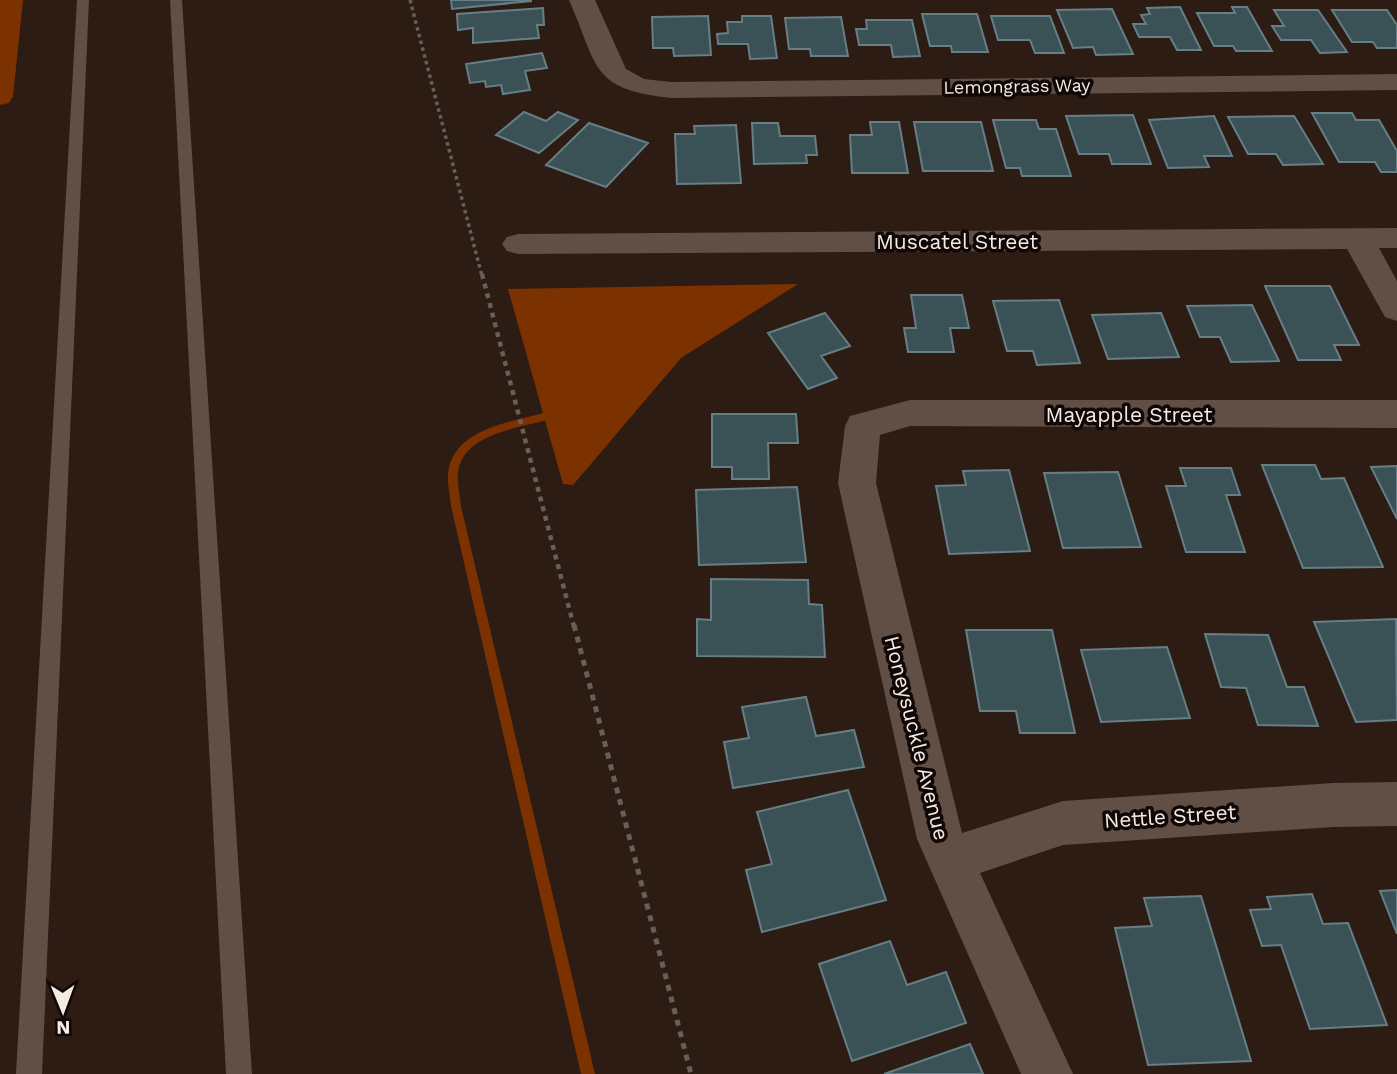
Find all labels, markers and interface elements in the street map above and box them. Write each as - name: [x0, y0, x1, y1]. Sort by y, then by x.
- street label: Lemongrass Way: [943, 74, 1091, 98]
- street label: Muscatel Street: [876, 229, 1038, 254]
- street label: Mayapple Street: [1046, 402, 1213, 427]
- street label: Honeysuckle Avenue: [879, 633, 955, 843]
- street label: Nettle Street: [1103, 799, 1237, 833]
- north arrow: [28, 976, 98, 1046]
- text: N: [56, 1016, 71, 1039]

